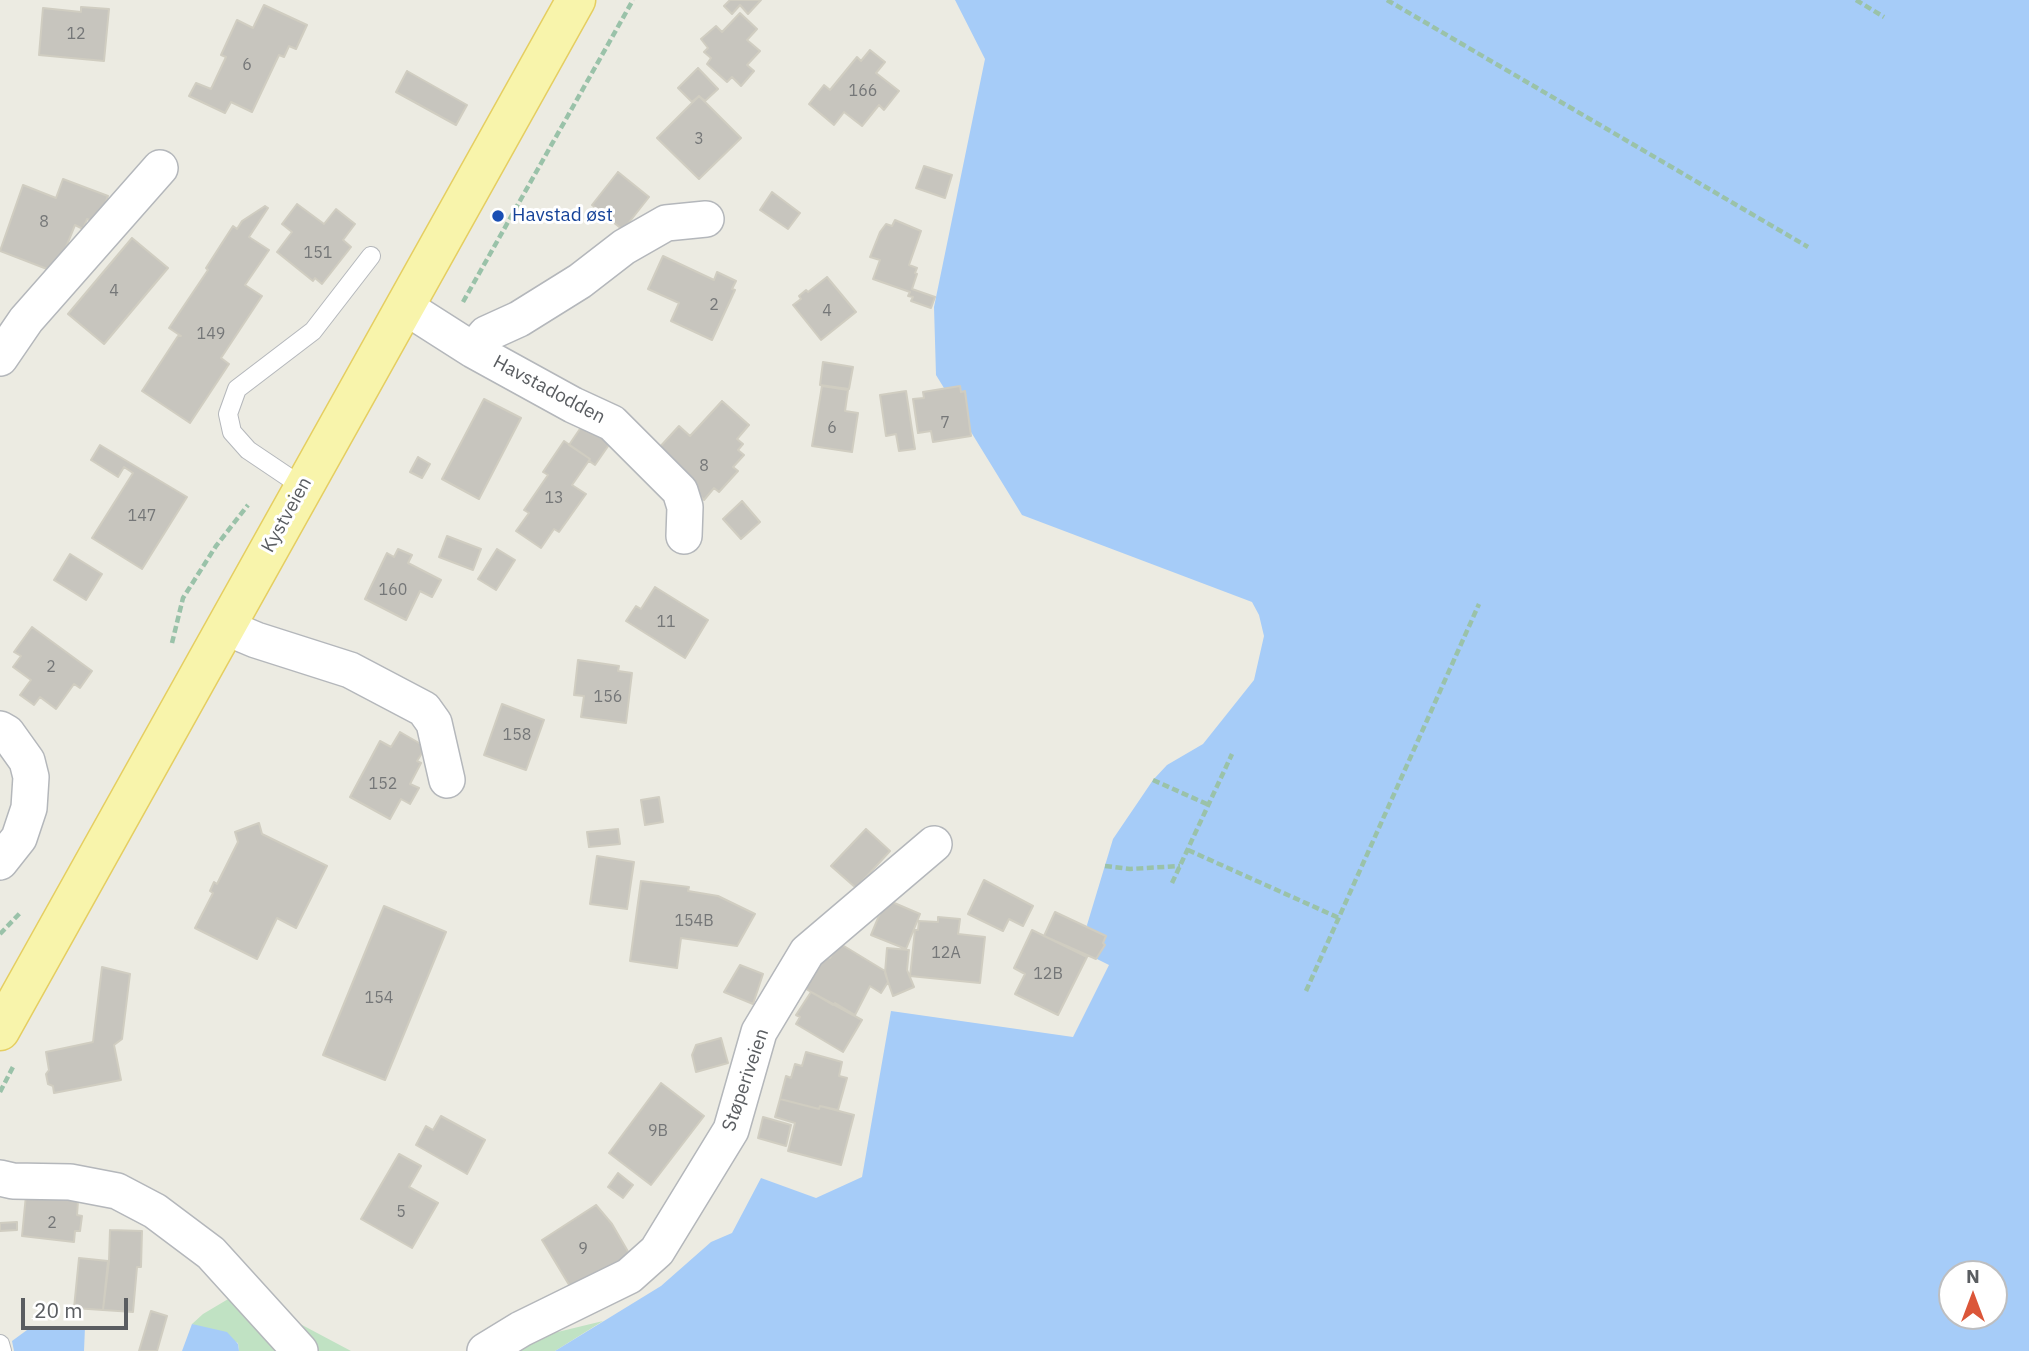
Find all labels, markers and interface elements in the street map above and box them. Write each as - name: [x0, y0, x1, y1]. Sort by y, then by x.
- house number: 12: [66, 24, 86, 44]
- house number: 6: [242, 55, 252, 75]
- house number: 166: [849, 81, 877, 101]
- house number: 3: [694, 129, 704, 149]
- place label: Havstad øst: [512, 205, 613, 227]
- marker: Havstad øst: [490, 208, 506, 224]
- house number: 8: [39, 212, 49, 232]
- house number: 151: [304, 243, 332, 263]
- house number: 4: [109, 281, 119, 301]
- house number: 2: [709, 295, 719, 315]
- house number: 4: [822, 301, 832, 321]
- house number: 149: [197, 324, 225, 344]
- street label: Havstadodden: [489, 351, 609, 429]
- house number: 7: [940, 413, 950, 433]
- house number: 6: [827, 418, 837, 438]
- house number: 8: [699, 456, 709, 476]
- street label: Kystveien: [257, 473, 317, 557]
- house number: 13: [544, 488, 564, 508]
- house number: 147: [128, 506, 156, 526]
- house number: 160: [379, 580, 407, 600]
- house number: 11: [656, 612, 676, 632]
- house number: 2: [46, 657, 56, 677]
- house number: 156: [594, 687, 622, 707]
- house number: 158: [503, 725, 531, 745]
- house number: 152: [369, 774, 397, 794]
- house number: 154B: [674, 911, 714, 931]
- house number: 12A: [931, 943, 961, 963]
- house number: 12B: [1033, 964, 1063, 984]
- house number: 154: [365, 988, 393, 1008]
- street label: Støperiveien: [718, 1026, 774, 1134]
- house number: 9B: [648, 1121, 668, 1141]
- house number: 5: [396, 1202, 406, 1222]
- house number: 2: [47, 1213, 57, 1233]
- house number: 9: [578, 1239, 588, 1259]
- north arrow: [1938, 1260, 2008, 1330]
- text: N: [1966, 1264, 1980, 1288]
- scale bar: [24, 1284, 131, 1328]
- text: 20 m: [34, 1296, 83, 1324]

